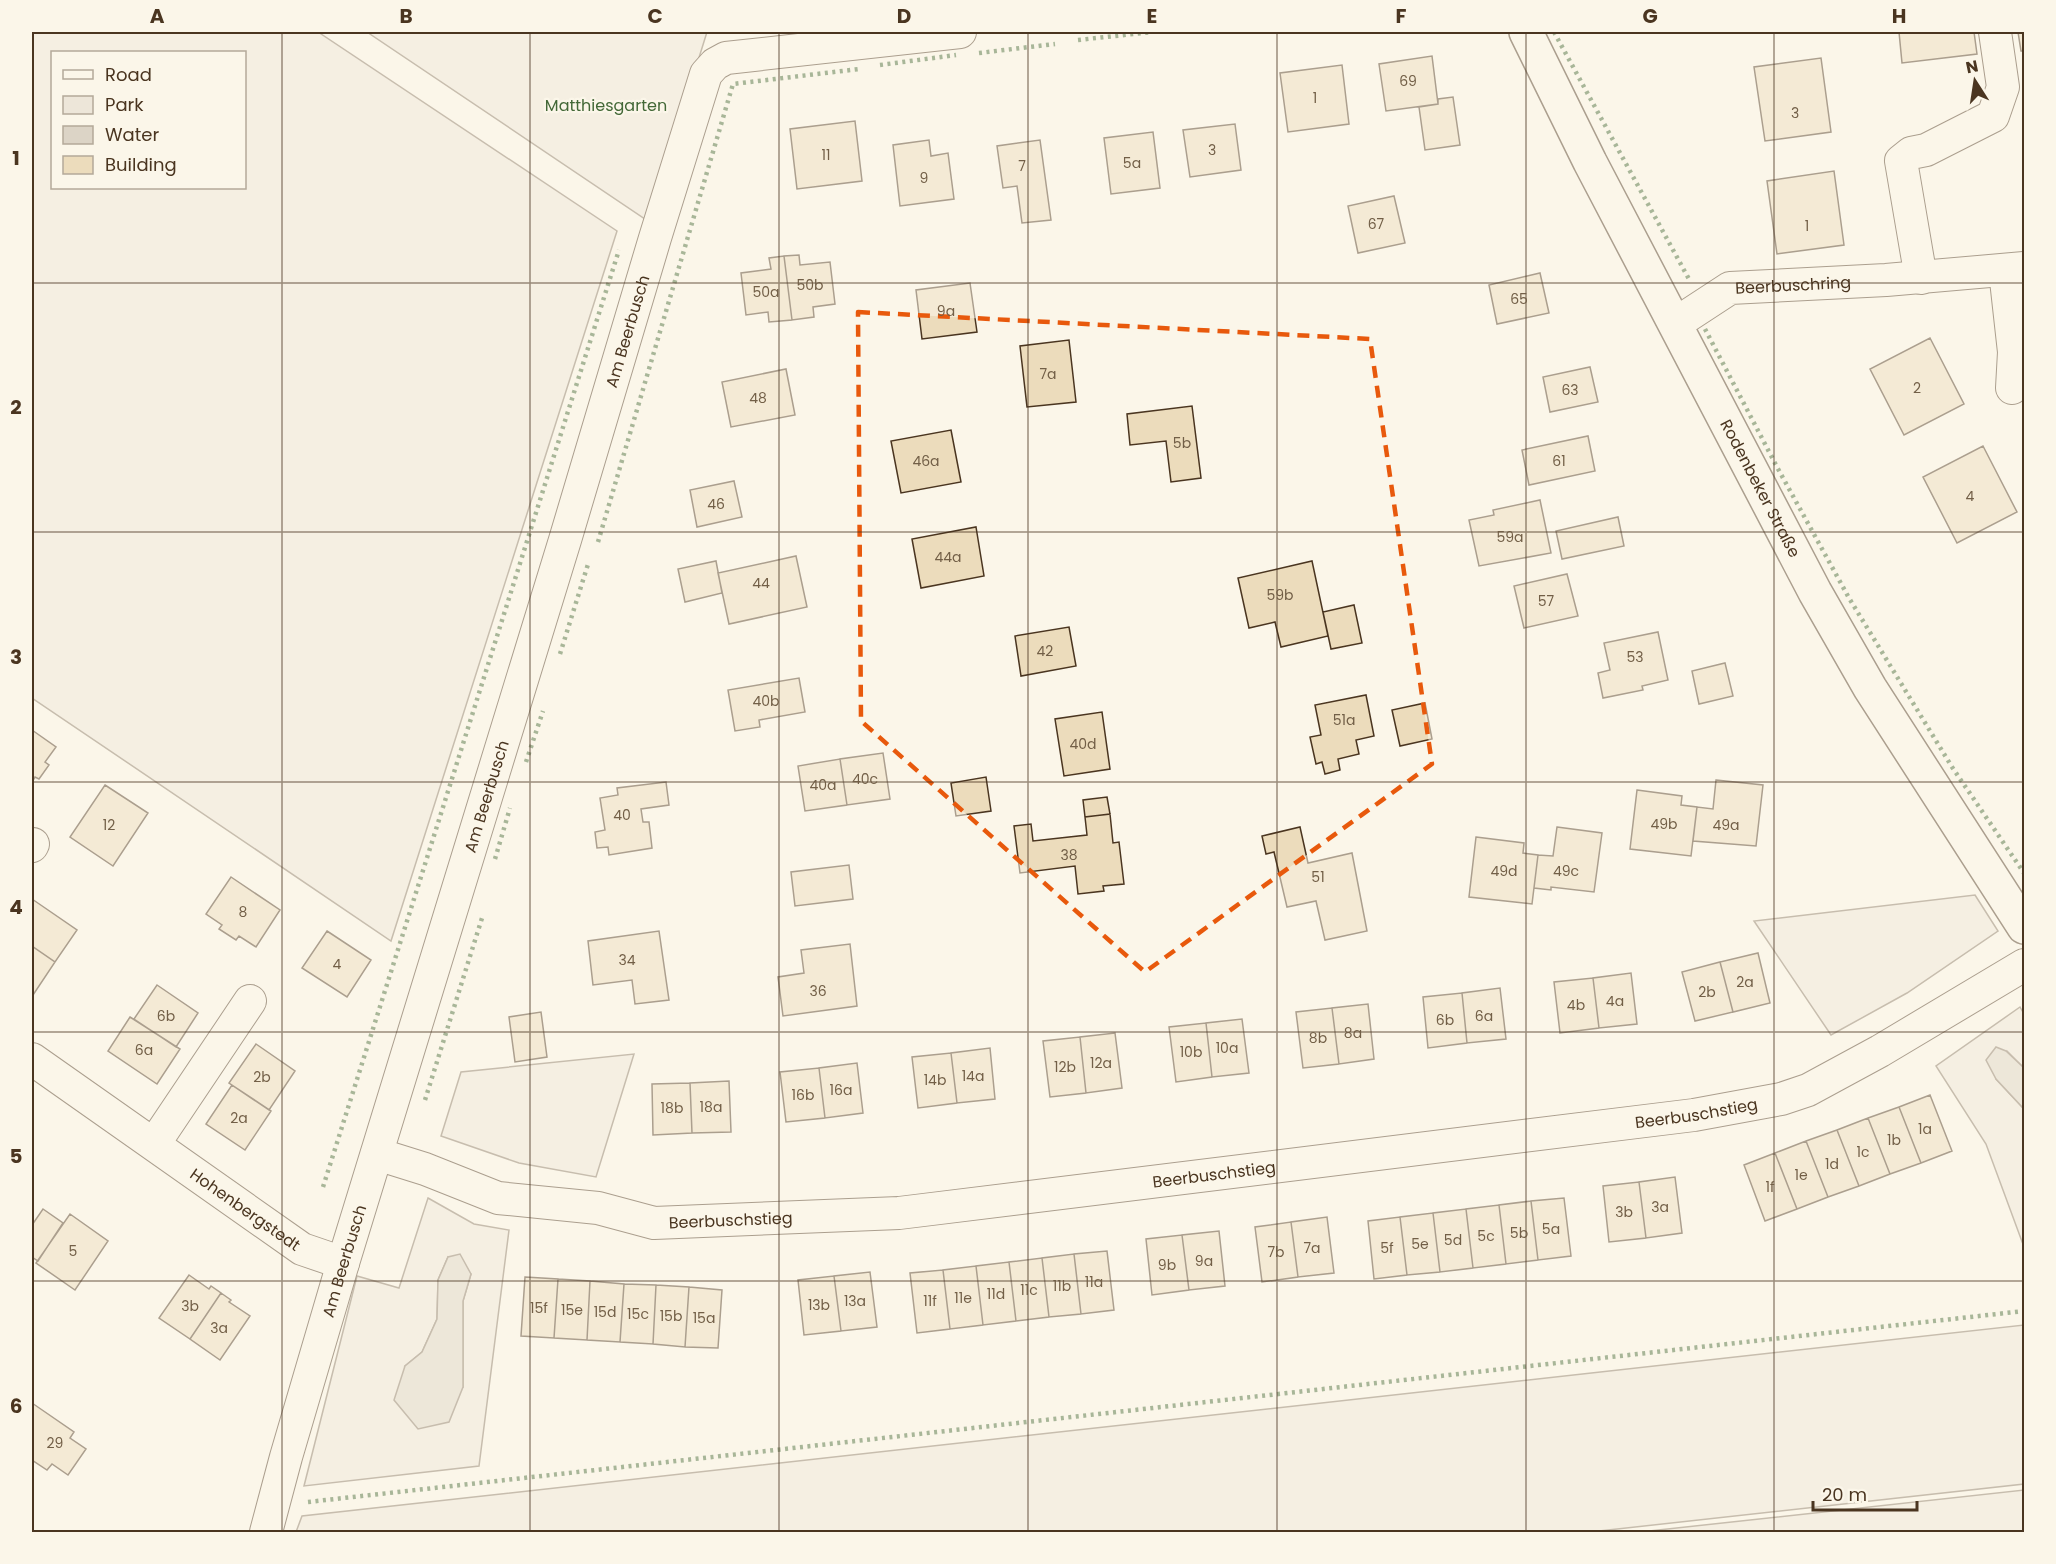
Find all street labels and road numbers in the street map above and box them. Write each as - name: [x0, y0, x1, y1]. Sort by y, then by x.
- street label: Beerbuschring: [1735, 271, 1852, 300]
- street label: Am Beerbusch: [600, 272, 655, 391]
- street label: Rodenbeker Straße: [1715, 415, 1806, 562]
- street label: Am Beerbusch: [459, 737, 515, 856]
- street label: Beerbuschstieg: [1634, 1093, 1760, 1134]
- street label: Beerbuschstieg: [1151, 1156, 1277, 1194]
- street label: Hohenbergstedt: [185, 1163, 305, 1257]
- street label: Am Beerbusch: [317, 1202, 372, 1320]
- street label: Beerbuschstieg: [668, 1206, 793, 1234]

